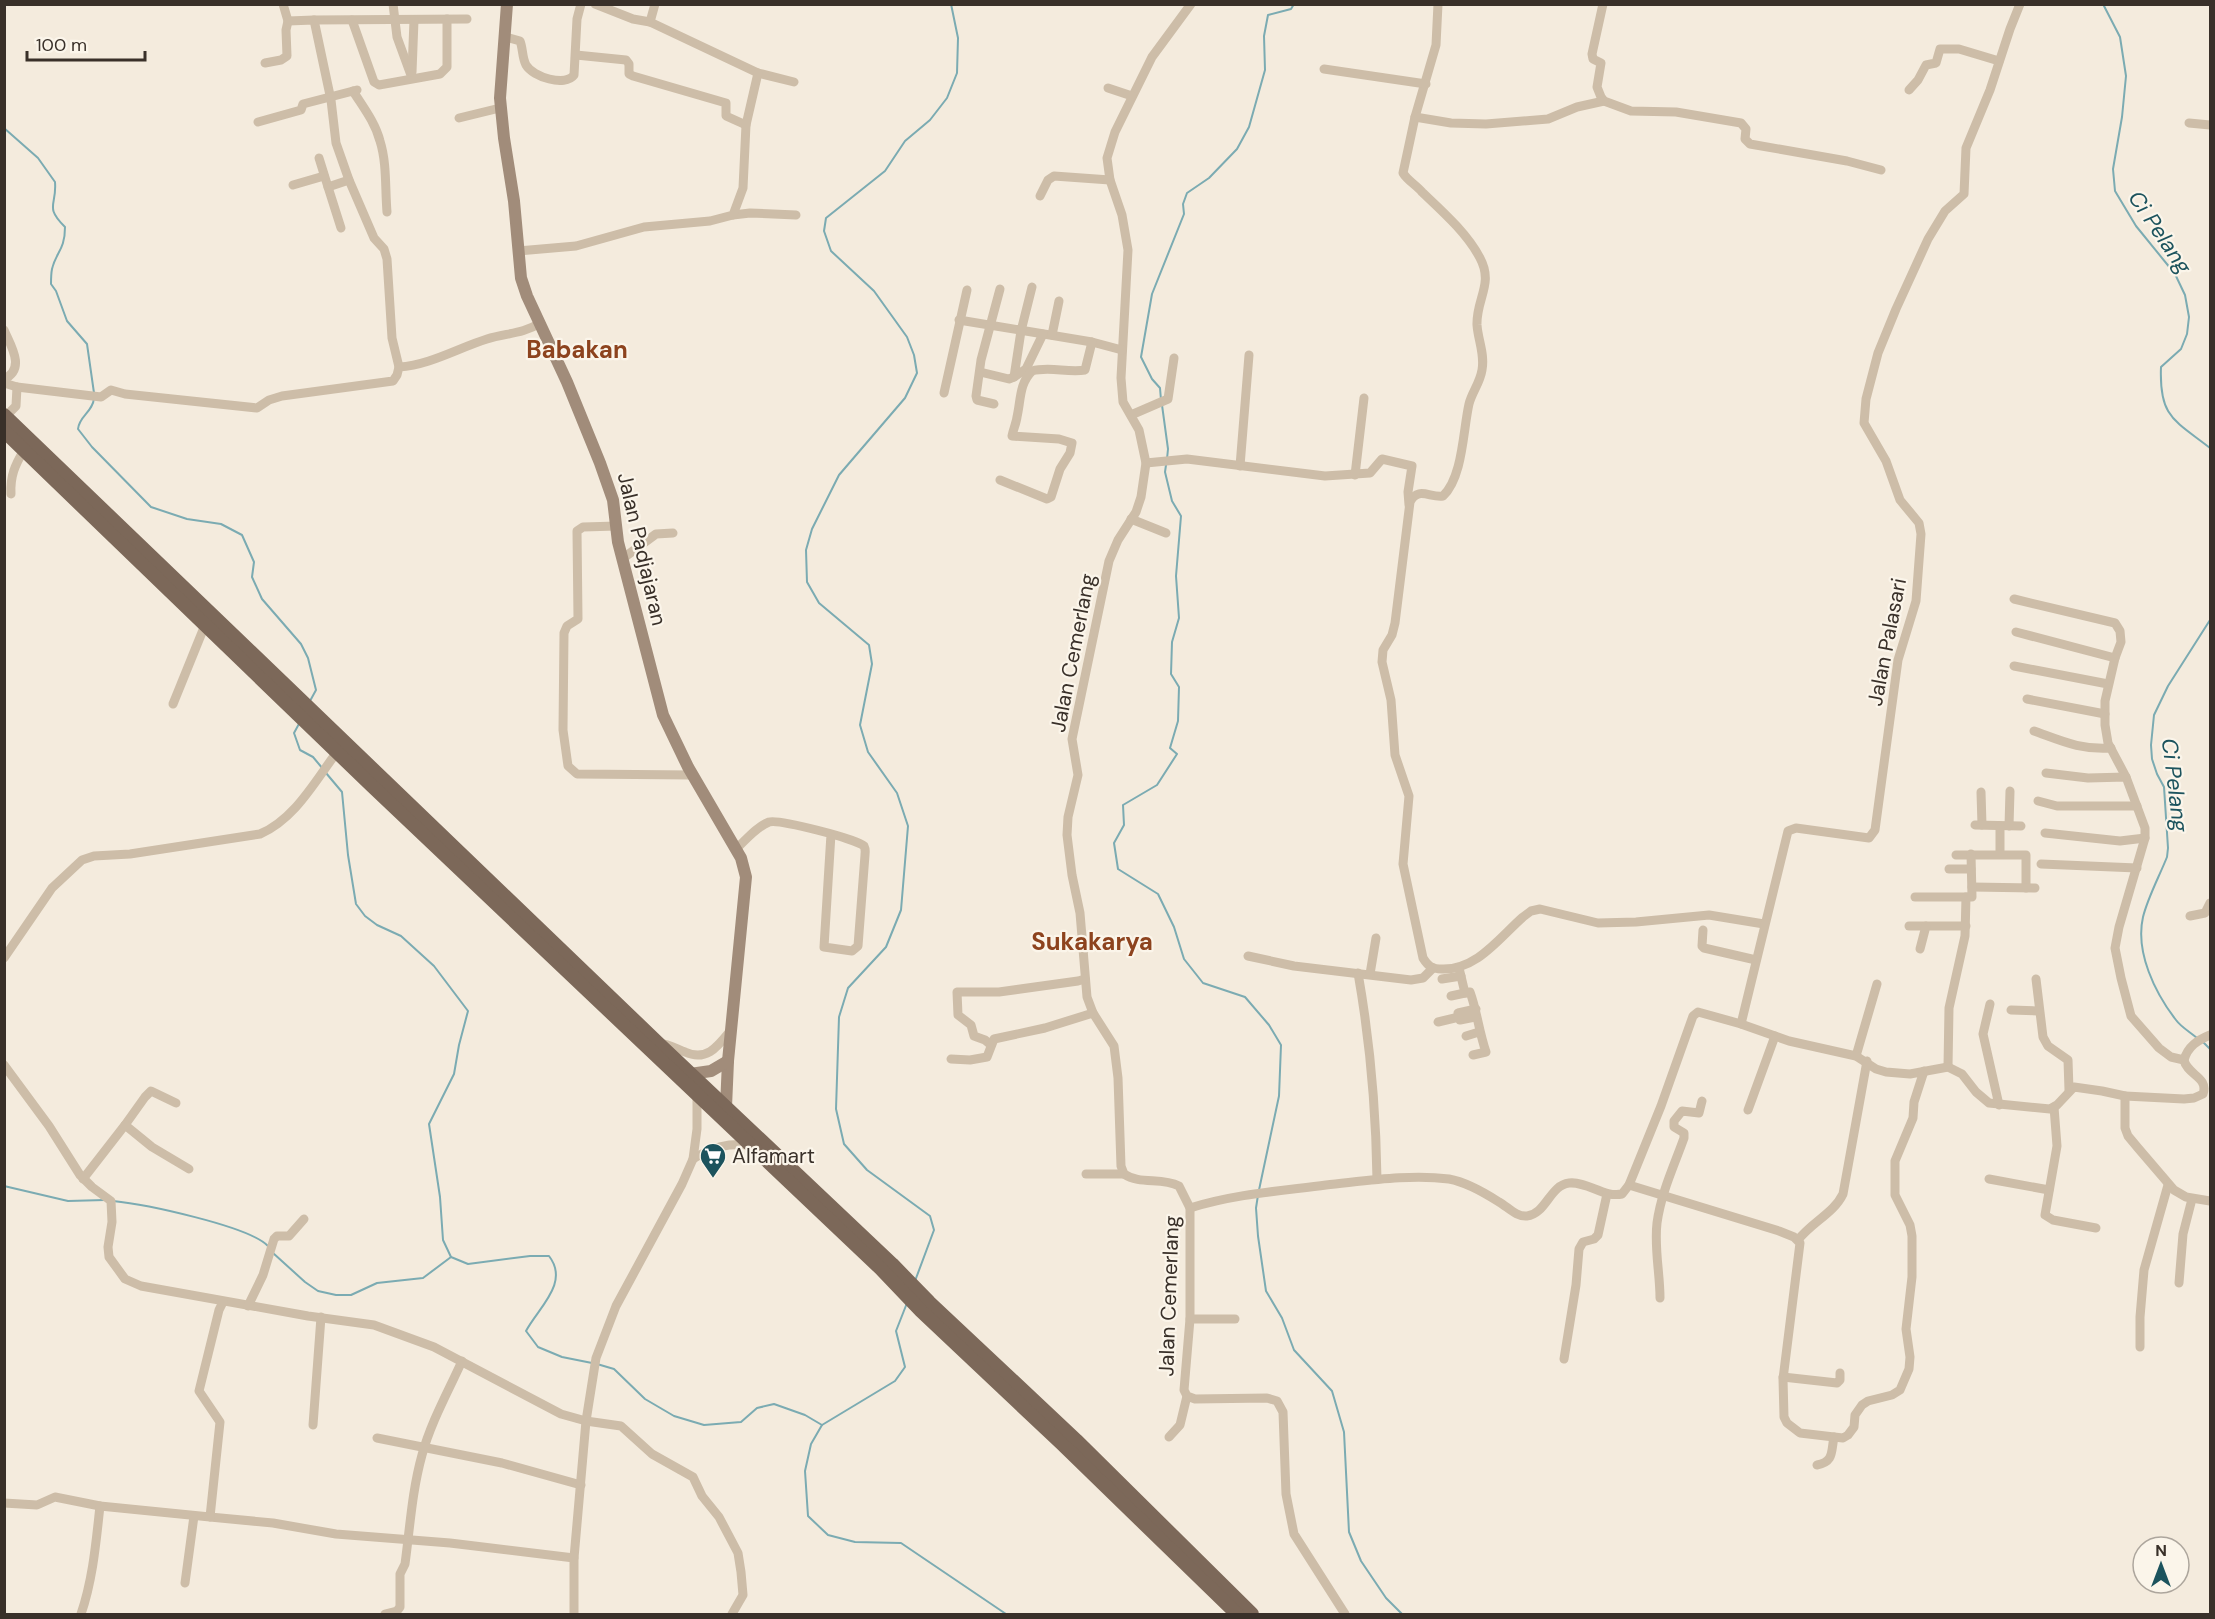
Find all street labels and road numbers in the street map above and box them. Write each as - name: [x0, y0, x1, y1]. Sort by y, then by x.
- street label: Jalan Padjajaran: [611, 470, 673, 628]
- street label: Jalan Cemerlang: [1044, 571, 1102, 735]
- street label: Jalan Palasari: [1861, 576, 1913, 708]
- street label: Jalan Cemerlang: [1152, 1215, 1186, 1377]

